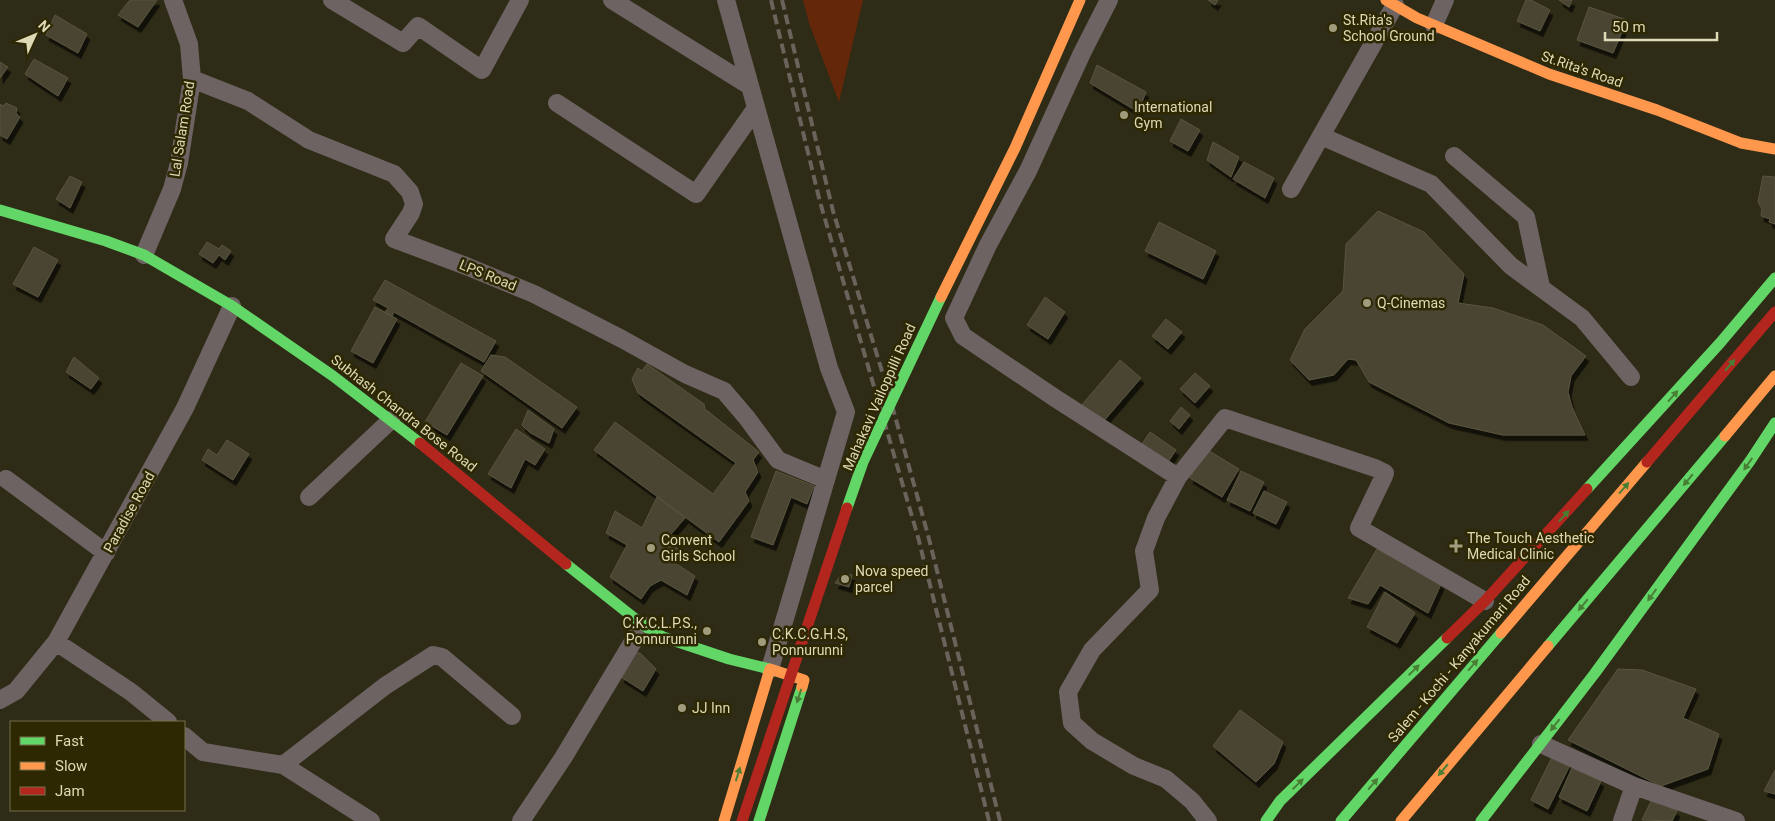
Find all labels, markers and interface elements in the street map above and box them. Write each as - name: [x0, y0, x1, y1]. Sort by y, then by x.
- north arrow: [10, 10, 60, 60]
- scale bar: [1605, 10, 1718, 42]
- place label: St.Rita's School Ground: [1343, 12, 1435, 44]
- text: N: [35, 17, 54, 35]
- text: 50 m: [1612, 18, 1646, 36]
- marker: St.Rita's School Ground: [1327, 22, 1339, 34]
- street label: St.Rita's Road: [1539, 48, 1625, 90]
- street label: Lal Salam Road: [167, 80, 197, 178]
- place label: International Gym: [1134, 99, 1212, 131]
- marker: International Gym: [1118, 109, 1130, 121]
- street label: LPS Road: [457, 256, 519, 294]
- place label: Q-Cinemas: [1377, 295, 1445, 311]
- marker: Q-Cinemas: [1361, 297, 1373, 309]
- street label: Mahakavi Vailoppilli Road: [839, 321, 919, 473]
- street label: Subhash Chandra Bose Road: [328, 351, 480, 475]
- one-way arrow: [1724, 359, 1736, 371]
- one-way arrow: [1667, 389, 1678, 402]
- one-way arrow: [1743, 457, 1753, 471]
- street label: Paradise Road: [100, 469, 158, 555]
- one-way arrow: [1682, 474, 1693, 487]
- one-way arrow: [1619, 482, 1630, 495]
- one-way arrow: [1558, 511, 1570, 523]
- place label: The Touch Aesthetic Medical Clinic: [1467, 530, 1594, 562]
- place label: Convent Girls School: [661, 532, 736, 564]
- marker: The Touch Aesthetic Medical Clinic: [1449, 539, 1463, 553]
- marker: Convent Girls School: [645, 542, 657, 554]
- place label: Nova speed parcel: [855, 563, 928, 595]
- marker: Nova speed parcel: [839, 573, 851, 585]
- street label: Salem - Kochi - Kanyakumari Road: [1385, 573, 1533, 745]
- one-way arrow: [1647, 588, 1657, 602]
- one-way arrow: [1577, 598, 1589, 610]
- place label: C.K.C.L.P.S., Ponnurunni: [623, 615, 697, 647]
- marker: C.K.C.L.P.S., Ponnurunni: [701, 625, 713, 637]
- place label: C.K.C.G.H.S, Ponnurunni: [772, 626, 848, 658]
- marker: C.K.C.G.H.S, Ponnurunni: [756, 636, 768, 648]
- one-way arrow: [1468, 659, 1479, 672]
- one-way arrow: [1408, 665, 1420, 677]
- one-way arrow: [794, 689, 802, 704]
- place label: JJ Inn: [692, 700, 730, 716]
- marker: JJ Inn: [676, 702, 688, 714]
- one-way arrow: [1549, 718, 1560, 731]
- legend: [10, 721, 185, 811]
- text: Fast: [55, 732, 84, 750]
- text: Slow: [55, 757, 87, 775]
- one-way arrow: [1438, 763, 1449, 776]
- one-way arrow: [734, 767, 742, 782]
- one-way arrow: [1292, 778, 1304, 790]
- one-way arrow: [1367, 778, 1378, 791]
- text: Jam: [55, 782, 85, 800]

